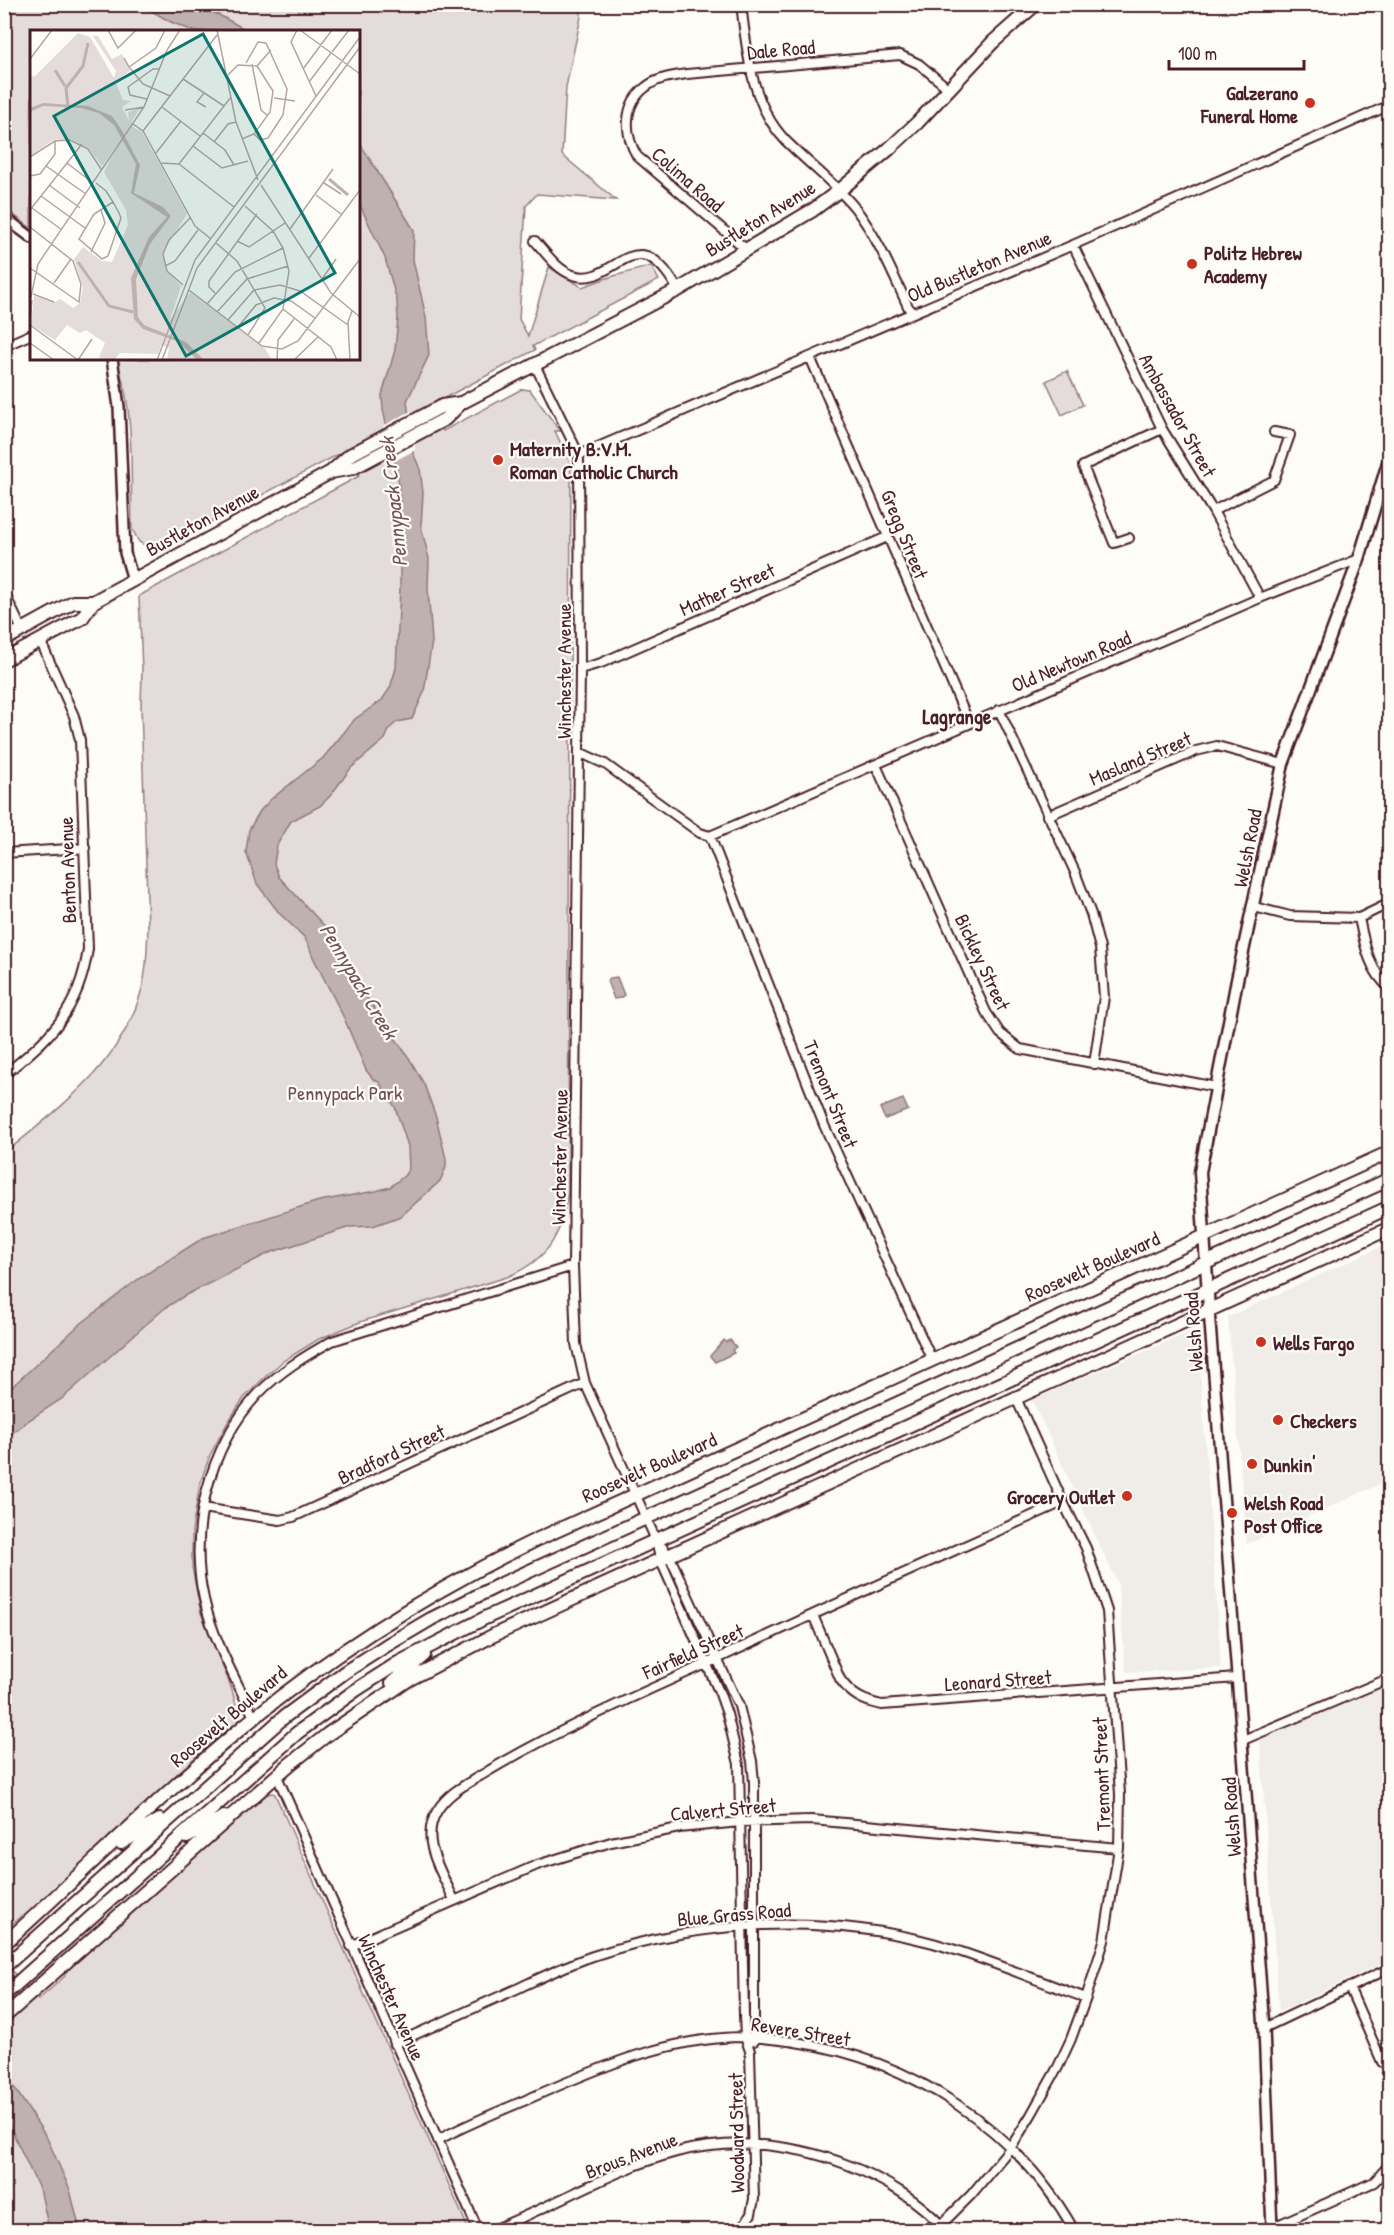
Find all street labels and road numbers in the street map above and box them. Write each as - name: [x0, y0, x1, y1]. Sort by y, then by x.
- street label: Dale Road: [746, 33, 816, 65]
- street label: Colima Road: [646, 140, 730, 218]
- street label: Bustleton Avenue: [700, 173, 820, 263]
- street label: Old Bustleton Avenue: [903, 223, 1055, 309]
- street label: Ambassador Street: [1133, 348, 1224, 483]
- street label: Bustleton Avenue: [141, 478, 263, 562]
- street label: Gregg Street: [875, 485, 936, 584]
- street label: Mather Street: [675, 556, 780, 622]
- street label: Winchester Avenue: [550, 603, 577, 739]
- street label: Old Newtown Road: [1007, 624, 1135, 698]
- street label: Masland Street: [1085, 724, 1196, 792]
- street label: Welsh Road: [1226, 806, 1268, 889]
- street label: Benton Avenue: [52, 816, 82, 924]
- street label: Bickley Street: [949, 909, 1018, 1016]
- street label: Tremont Street: [797, 1036, 865, 1153]
- street label: Winchester Avenue: [544, 1089, 574, 1225]
- street label: Roosevelt Boulevard: [1021, 1224, 1164, 1308]
- street label: Welsh Road: [1177, 1291, 1209, 1372]
- street label: Bradford Street: [333, 1417, 450, 1491]
- street label: Roosevelt Boulevard: [578, 1425, 721, 1509]
- street label: Fairfield Street: [637, 1616, 749, 1686]
- street label: Roosevelt Boulevard: [164, 1659, 292, 1773]
- street label: Leonard Street: [944, 1663, 1053, 1697]
- street label: Tremont Street: [1085, 1716, 1116, 1831]
- street label: Welsh Road: [1215, 1776, 1247, 1857]
- street label: Calvert Street: [669, 1791, 778, 1827]
- street label: Blue Grass Road: [676, 1896, 792, 1932]
- street label: Winchester Avenue: [352, 1930, 432, 2064]
- street label: Revere Street: [750, 2010, 854, 2052]
- street label: Woodward Street: [721, 2072, 751, 2193]
- street label: Brous Avenue: [581, 2125, 681, 2185]

